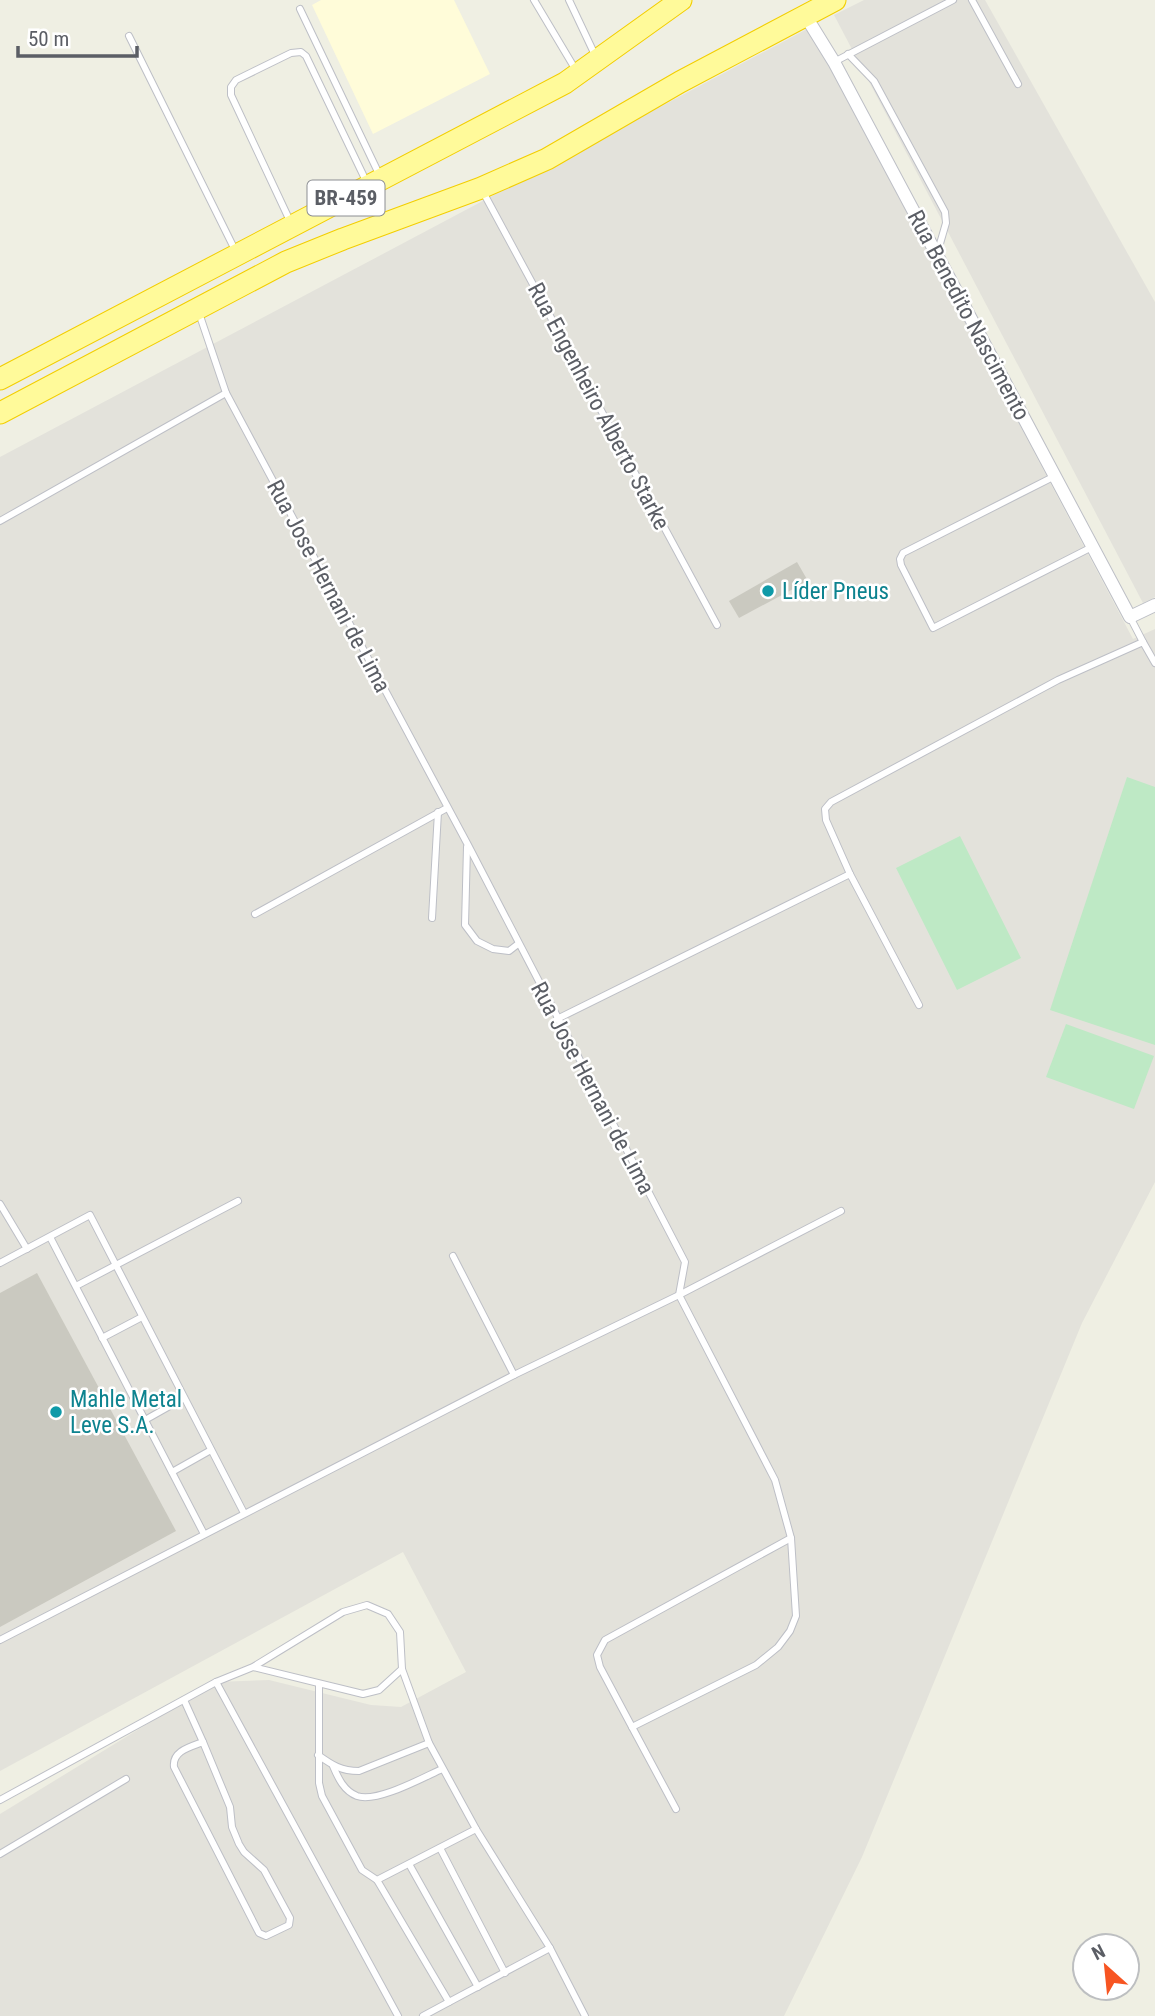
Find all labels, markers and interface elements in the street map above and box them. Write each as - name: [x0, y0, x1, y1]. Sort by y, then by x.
- scale bar: [18, 14, 136, 58]
- text: 50 m: [28, 27, 69, 51]
- road number: BR-459: [308, 180, 384, 216]
- street label: Rua Benedito Nascimento: [902, 206, 1035, 425]
- street label: Rua Engenheiro Alberto Starke: [522, 278, 675, 534]
- street label: Rua Jose Hernani de Lima: [261, 475, 396, 697]
- place label: Líder Pneus: [782, 578, 889, 605]
- marker: Líder Pneus: [760, 583, 776, 599]
- street label: Rua Jose Hernani de Lima: [525, 977, 660, 1199]
- place label: Mahle Metal Leve S.A.: [70, 1386, 182, 1439]
- marker: Mahle Metal Leve S.A.: [48, 1404, 64, 1420]
- north arrow: [1071, 1932, 1141, 2002]
- text: N: [1088, 1939, 1109, 1965]

